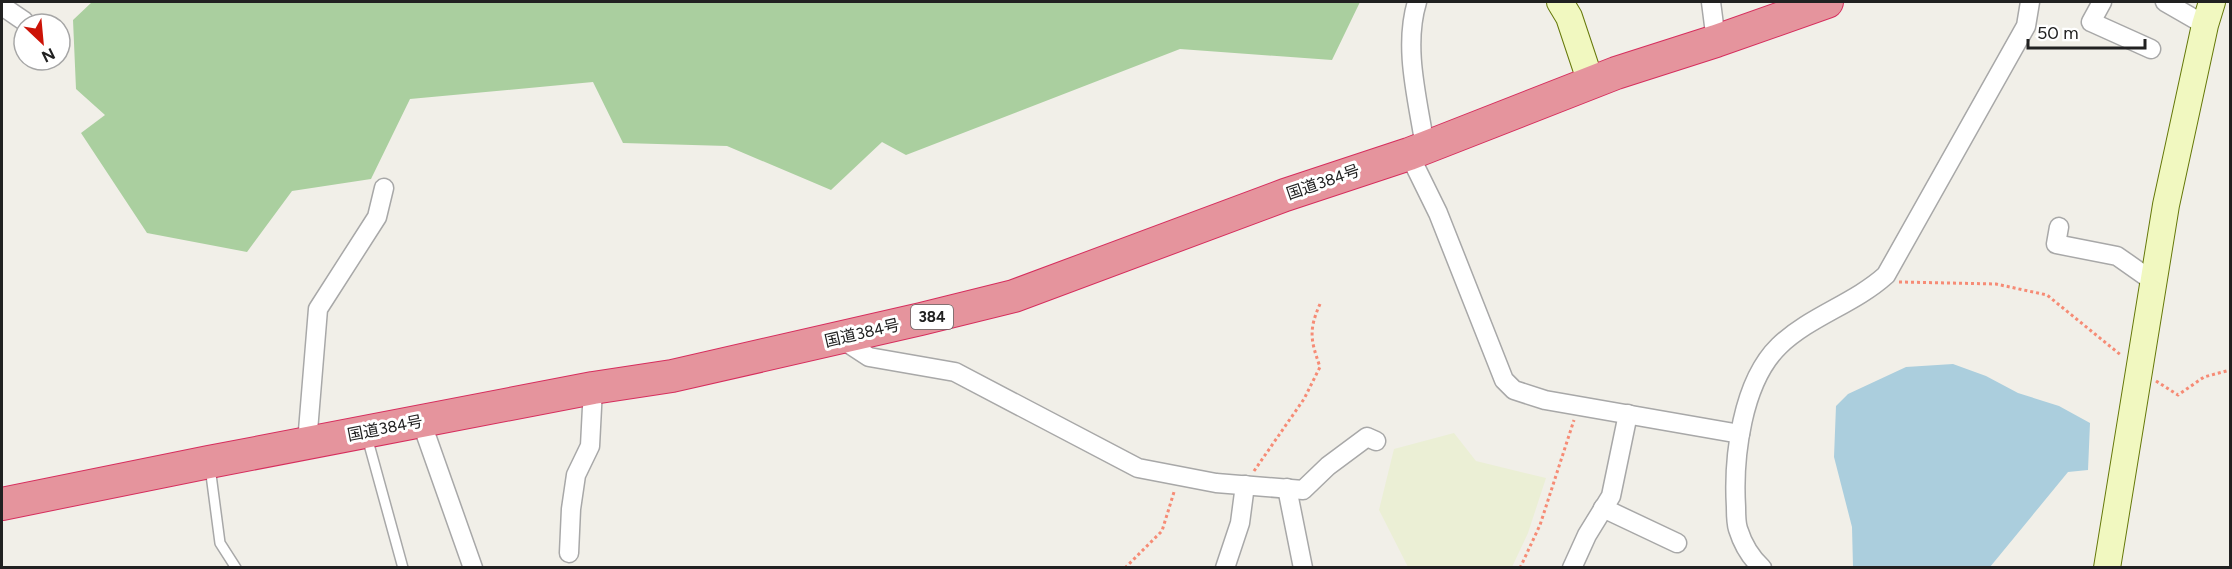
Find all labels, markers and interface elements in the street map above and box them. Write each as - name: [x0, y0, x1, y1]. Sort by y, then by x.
- north arrow: [12, 12, 72, 72]
- scale bar: [2028, 12, 2145, 50]
- text: 50 m: [2037, 22, 2079, 44]
- text: N: [39, 44, 58, 66]
- street label: 国道384号: [1284, 161, 1362, 203]
- road number: 384: [911, 305, 953, 329]
- street label: 国道384号: [823, 315, 901, 351]
- street label: 国道384号: [346, 411, 424, 445]

